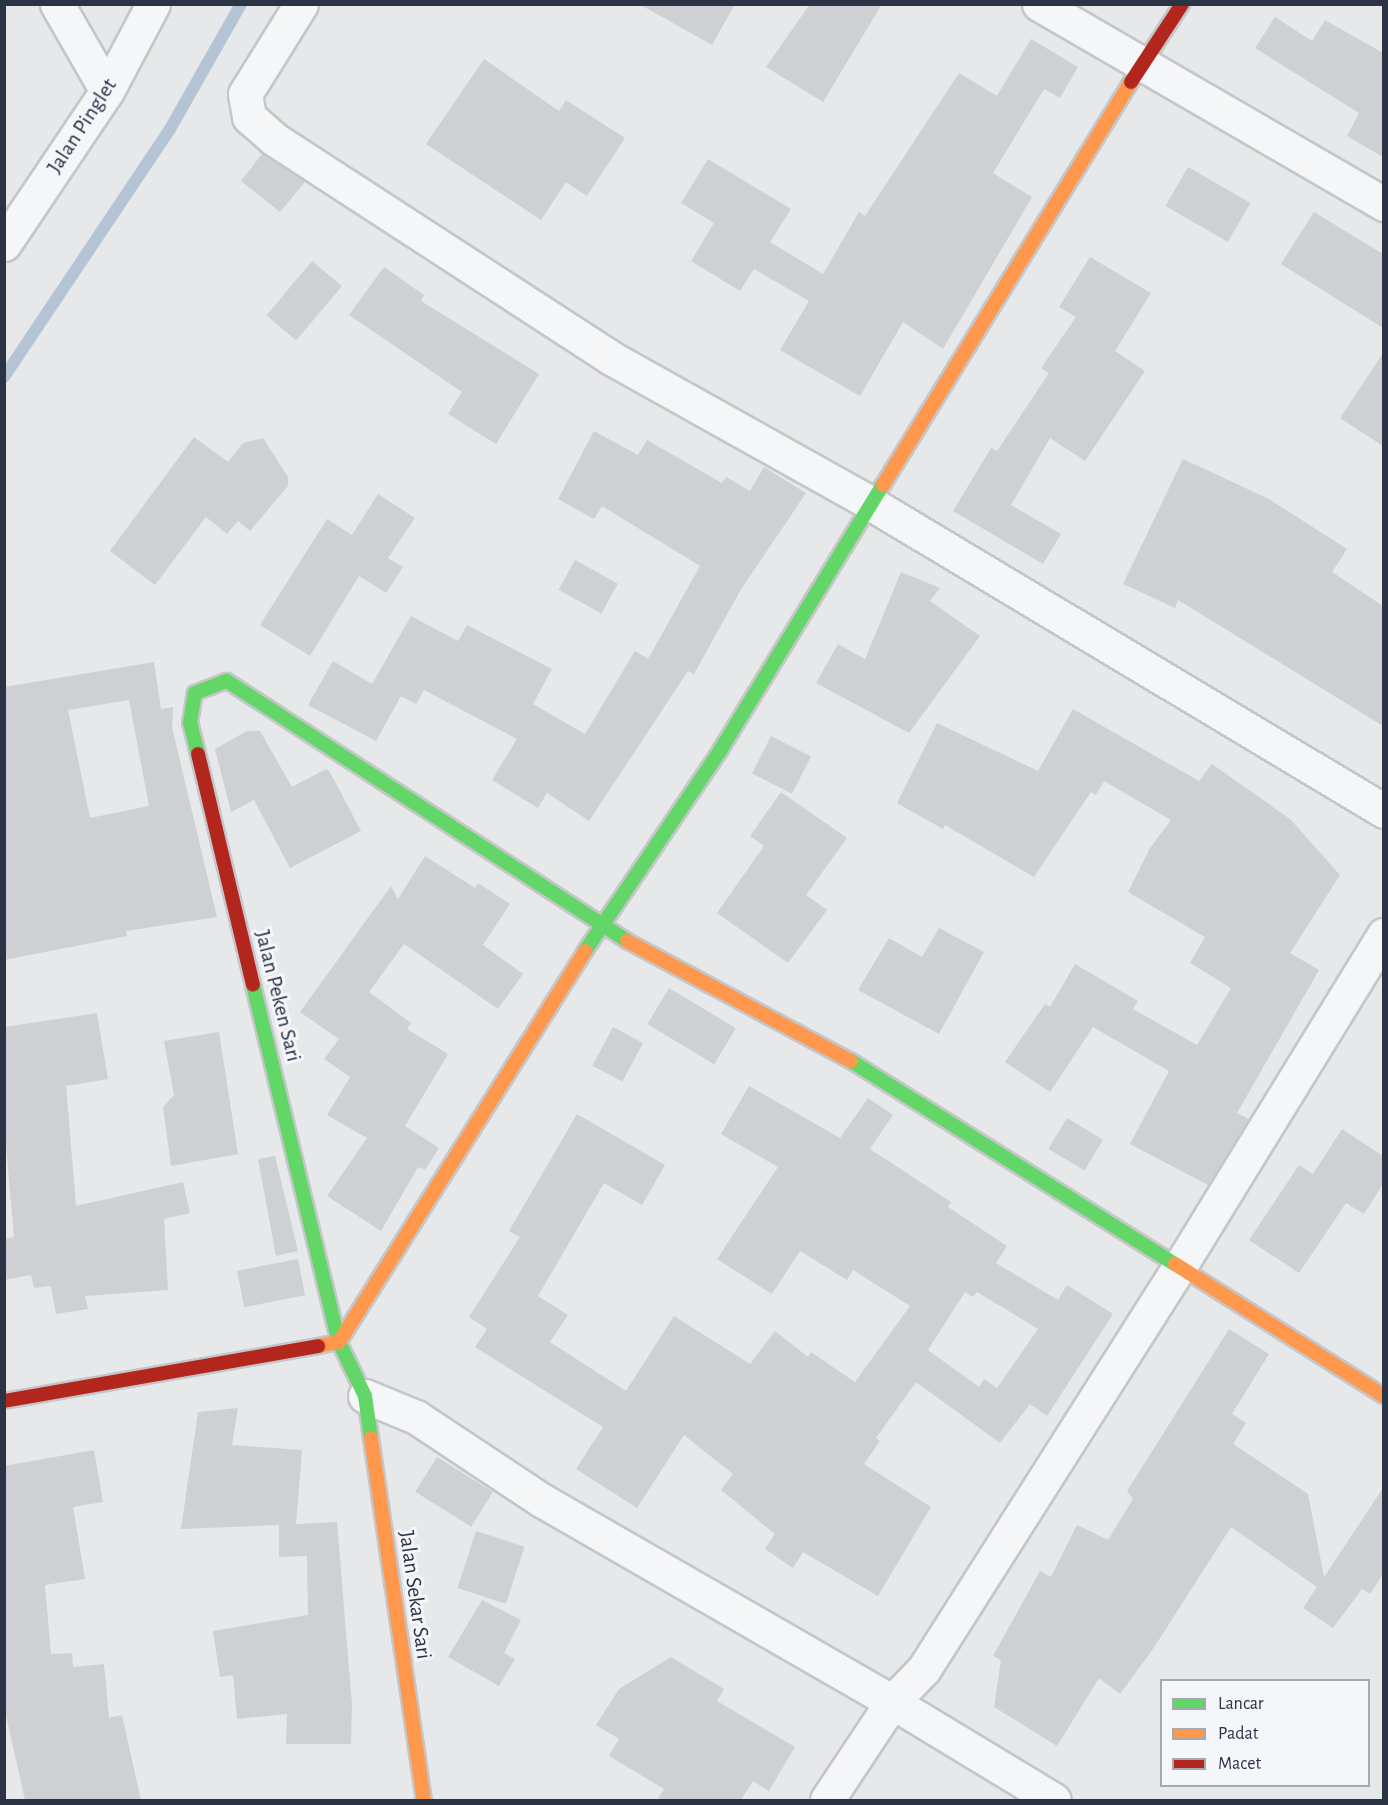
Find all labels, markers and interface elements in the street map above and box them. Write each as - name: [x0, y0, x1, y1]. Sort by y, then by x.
- street label: Jalan Pinglet: [41, 73, 123, 179]
- street label: Jalan Peken Sari: [249, 927, 307, 1065]
- street label: Jalan Sekar Sari: [393, 1529, 437, 1661]
- legend: [1160, 1679, 1370, 1787]
- text: Lancar: [1218, 1695, 1264, 1713]
- text: Padat: [1218, 1725, 1259, 1743]
- text: Macet: [1218, 1755, 1261, 1773]

